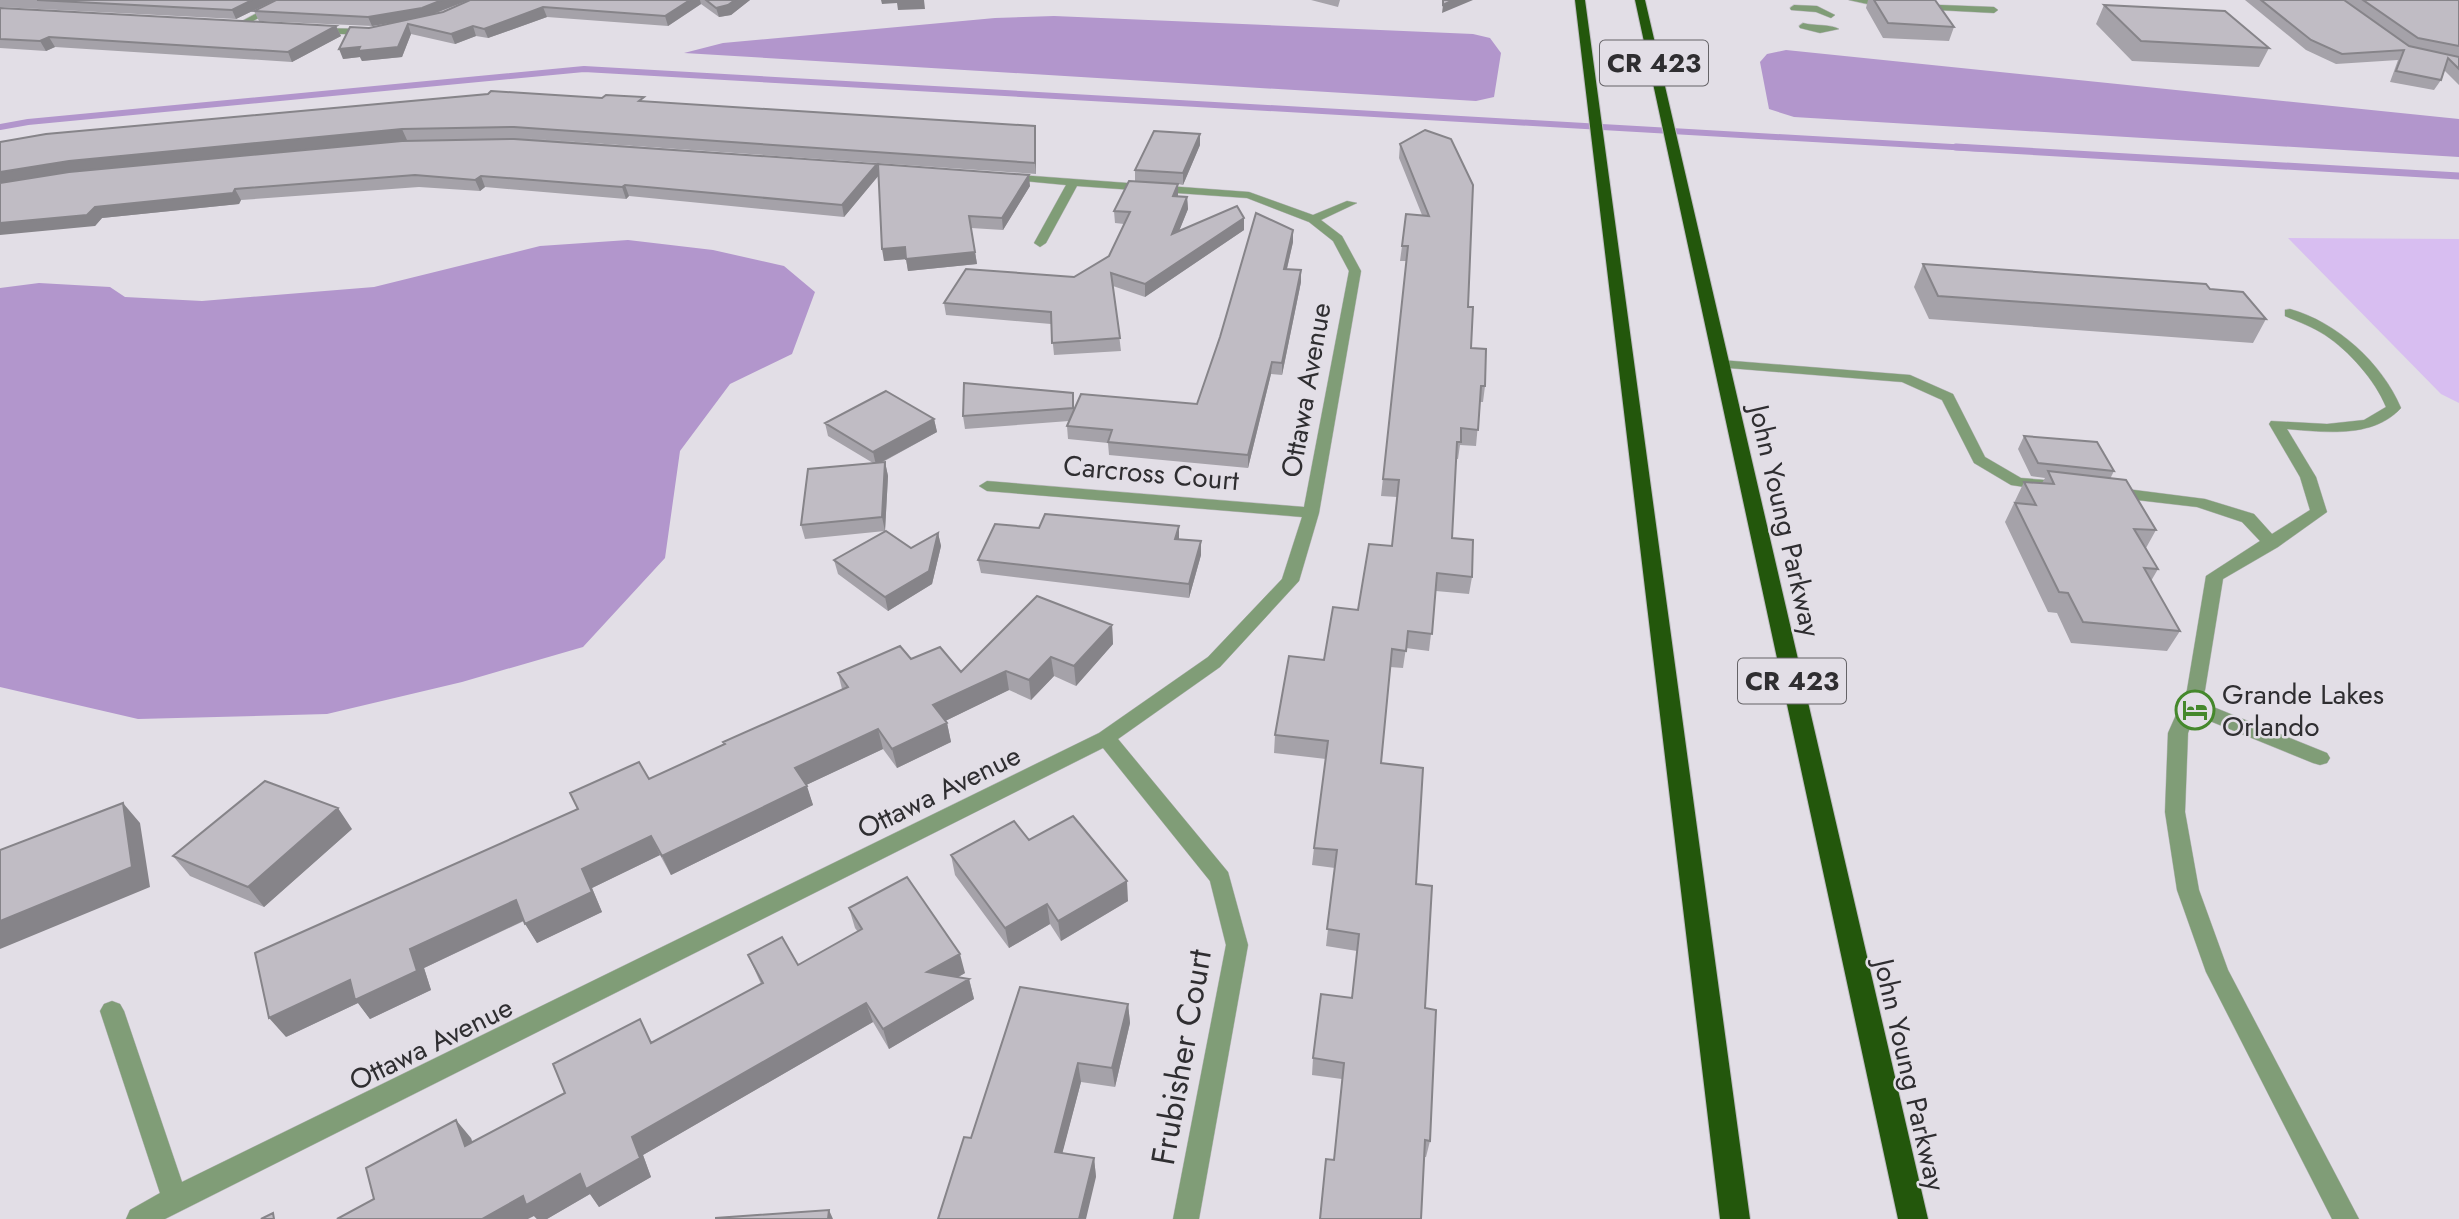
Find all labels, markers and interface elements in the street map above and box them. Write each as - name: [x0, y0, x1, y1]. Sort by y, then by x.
- road number: CR 423: [1600, 40, 1708, 86]
- street label: Ottawa Avenue: [1270, 299, 1342, 481]
- street label: John Young Parkway: [1737, 397, 1832, 642]
- street label: Carcross Court: [1061, 445, 1241, 501]
- road number: CR 423: [1738, 659, 1846, 704]
- place label: Grande Lakes Orlando: [2222, 674, 2384, 747]
- hotel icon: Grande Lakes Orlando: [2174, 689, 2216, 731]
- street label: Ottawa Avenue: [850, 735, 1028, 849]
- street label: Frubisher Court: [1139, 946, 1223, 1168]
- street label: John Young Parkway: [1862, 951, 1957, 1196]
- street label: Ottawa Avenue: [342, 987, 520, 1101]

